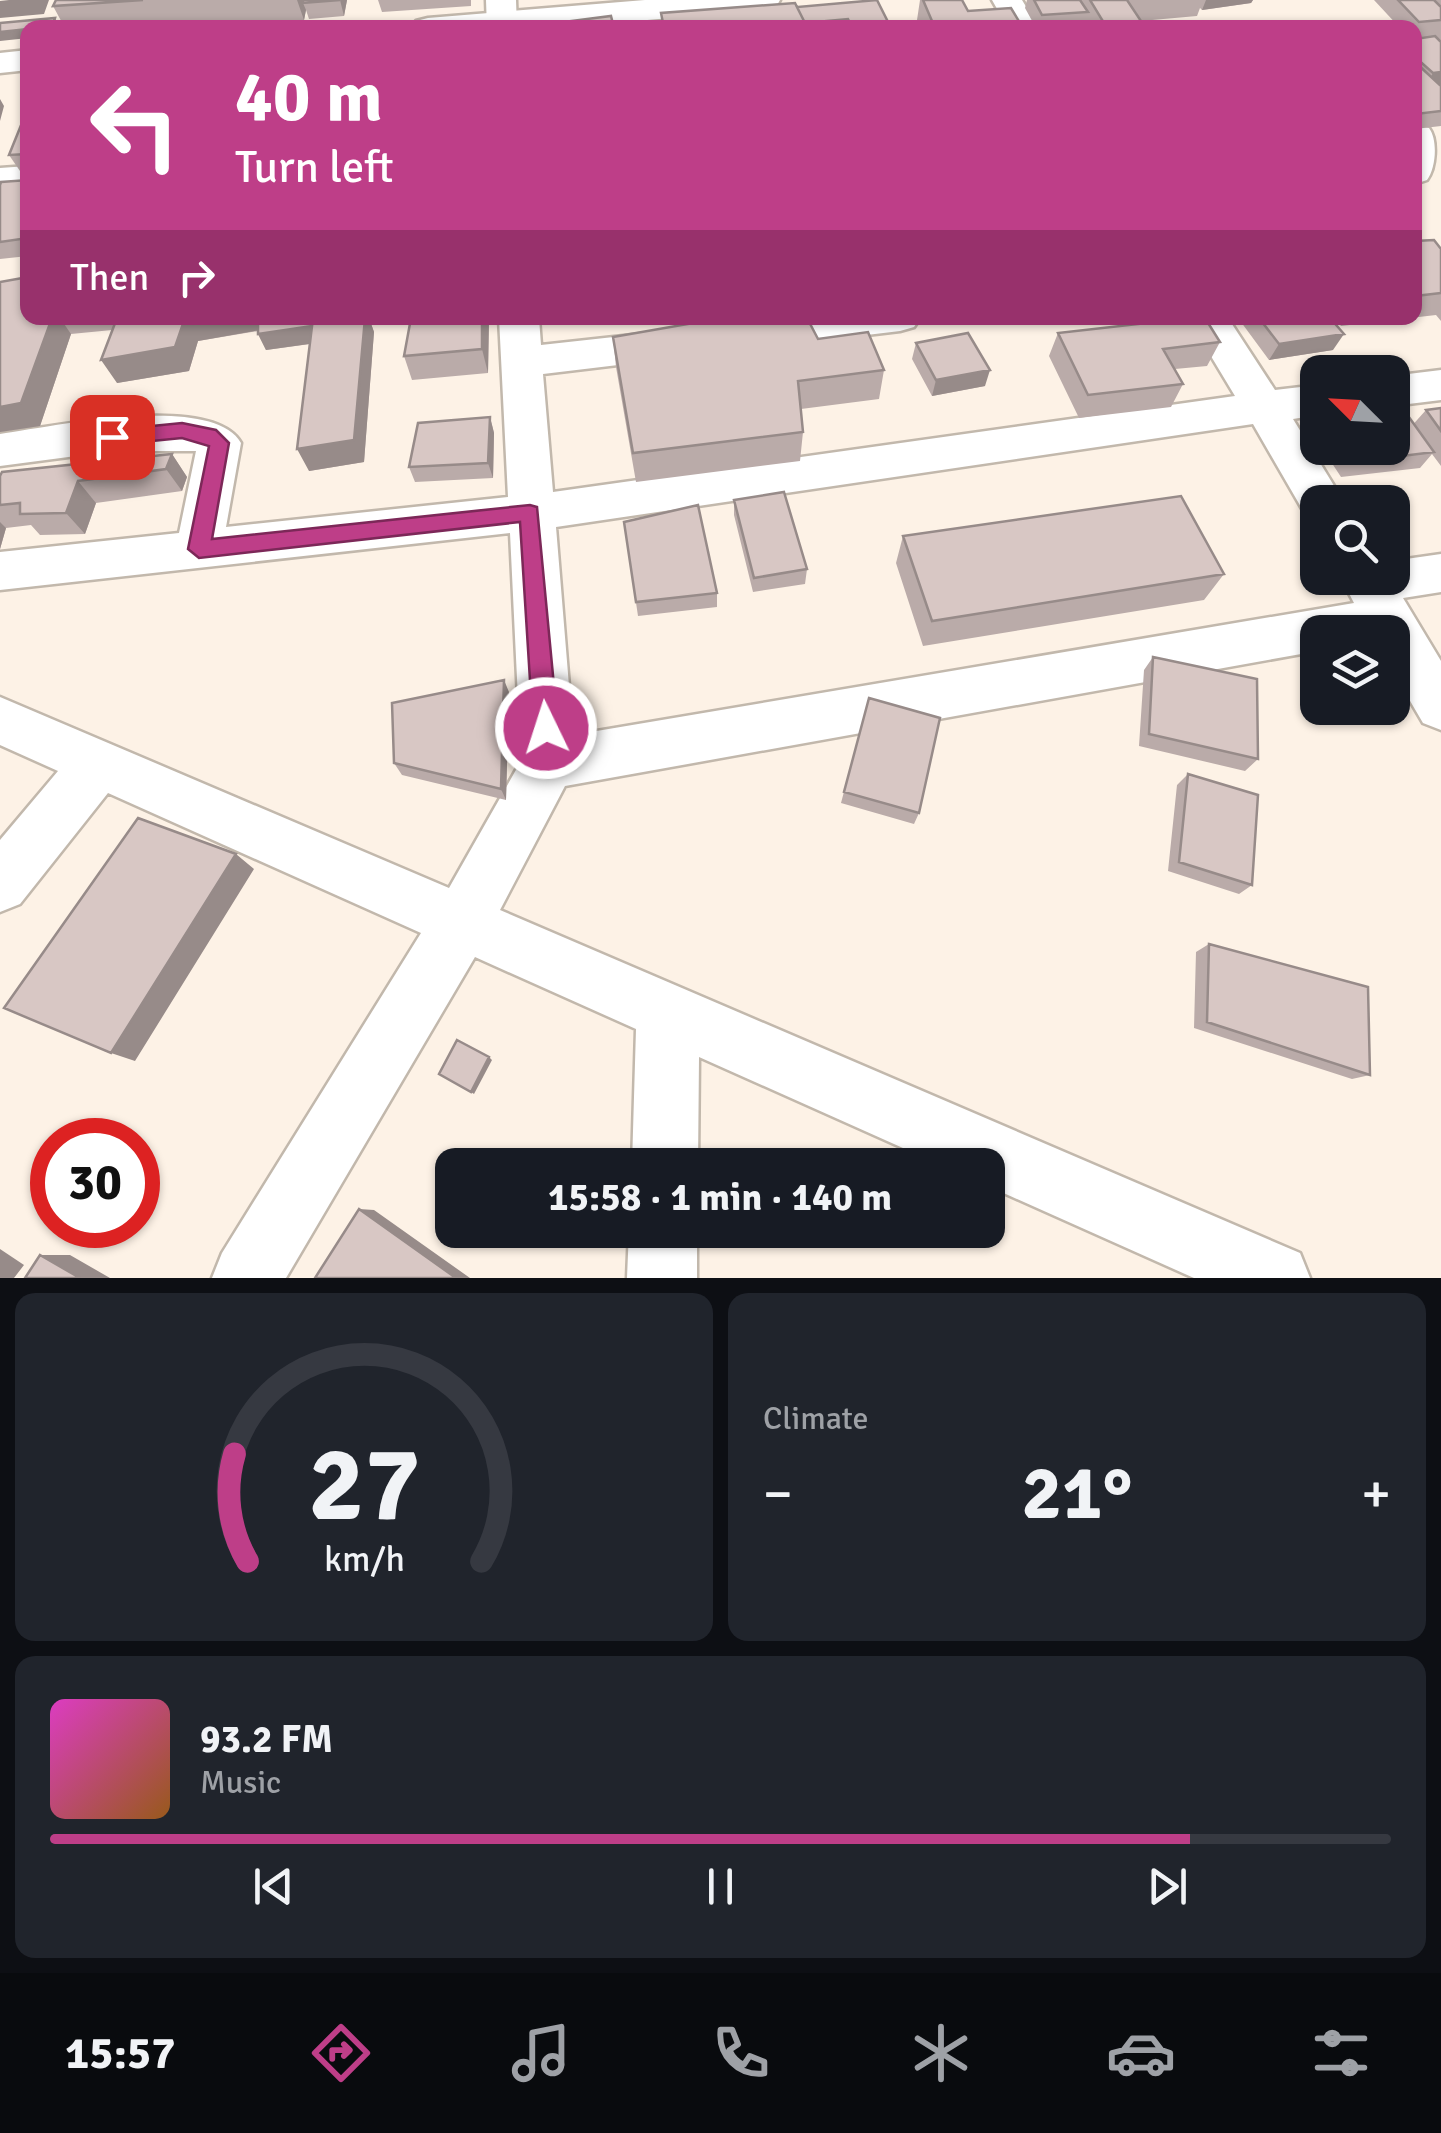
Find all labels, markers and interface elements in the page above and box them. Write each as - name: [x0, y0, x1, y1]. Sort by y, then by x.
- text: 40 m: [235, 54, 383, 140]
- icon: left: [70, 60, 200, 190]
- text: Turn left: [235, 140, 394, 195]
- icon: right: [169, 250, 224, 305]
- text: Then: [70, 254, 149, 301]
- north arrow: [1300, 355, 1410, 465]
- map controls: [1300, 355, 1410, 725]
- pin: [70, 395, 155, 480]
- icon: arrive: [85, 410, 140, 465]
- button: search: [1300, 485, 1410, 595]
- button: layers: [1300, 615, 1410, 725]
- position arrow: [494, 676, 598, 780]
- speed limit sign: 30: [30, 1118, 160, 1248]
- text: 15:58 · 1 min · 140 m: [548, 1174, 892, 1221]
- text: Climate: [763, 1399, 869, 1438]
- text: 27: [308, 1421, 420, 1549]
- text: 21°: [1022, 1447, 1133, 1540]
- text: −: [763, 1460, 793, 1528]
- text: +: [1361, 1460, 1391, 1528]
- text: km/h: [324, 1537, 404, 1581]
- text: 93.2 FM: [200, 1716, 333, 1763]
- text: Music: [200, 1763, 281, 1802]
- icon: previous: [246, 1859, 301, 1914]
- icon: pause: [693, 1859, 748, 1914]
- icon: next: [1140, 1859, 1195, 1914]
- icon: directions: [306, 2018, 376, 2088]
- icon: music: [506, 2018, 576, 2088]
- icon: phone: [706, 2018, 776, 2088]
- icon: climate: [906, 2018, 976, 2088]
- icon: car: [1106, 2018, 1176, 2088]
- icon: filters: [1306, 2018, 1376, 2088]
- text: 15:57: [65, 2026, 175, 2081]

